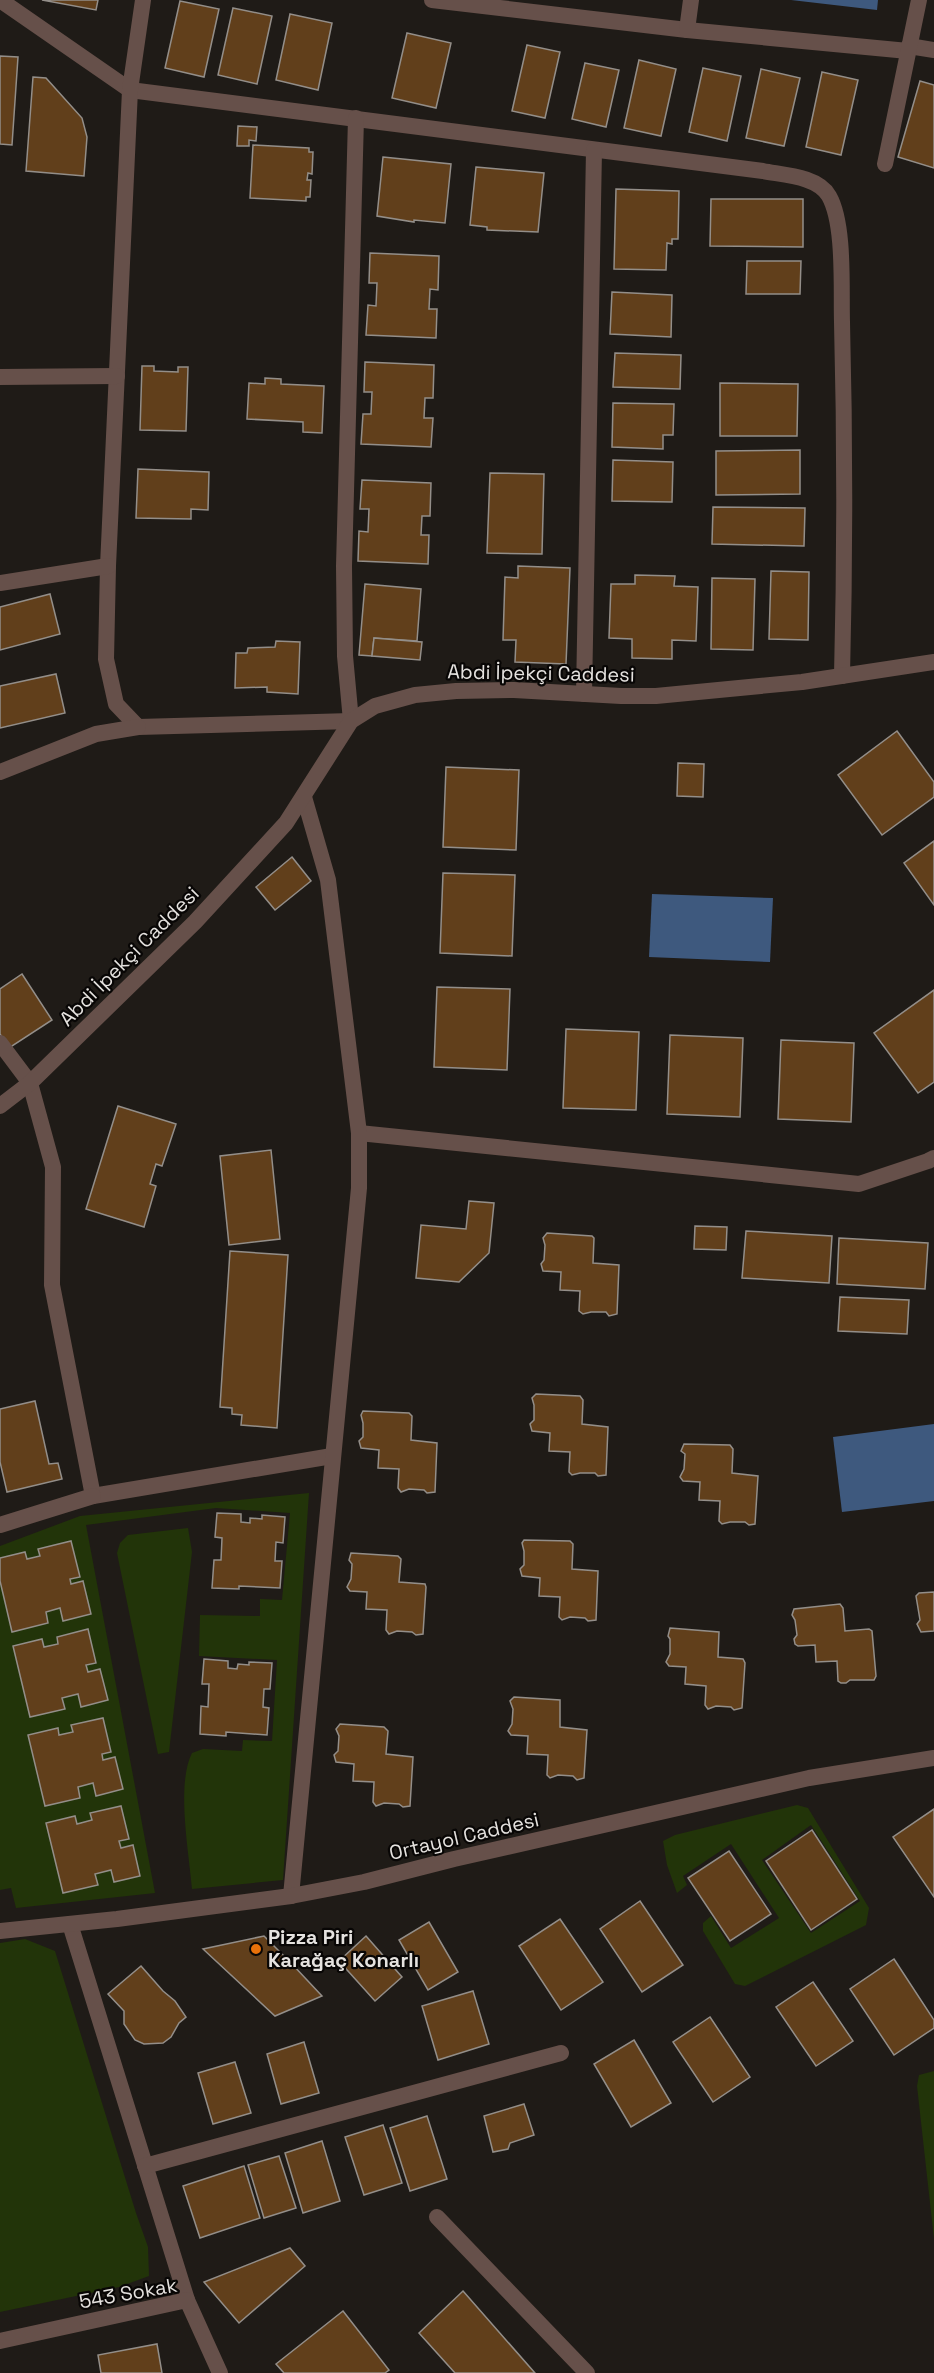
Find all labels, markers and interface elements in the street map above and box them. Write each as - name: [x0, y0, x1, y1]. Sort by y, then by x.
- street label: Abdi İpekçi Caddesi: [447, 658, 635, 688]
- street label: Abdi İpekçi Caddesi: [54, 881, 204, 1031]
- street label: Ortayol Caddesi: [387, 1806, 541, 1866]
- place label: Pizza Piri Karağaç Konarlı: [268, 1924, 419, 1973]
- marker: Pizza Piri Karağaç Konarlı: [249, 1942, 263, 1956]
- street label: 543 Sokak: [77, 2272, 179, 2314]

